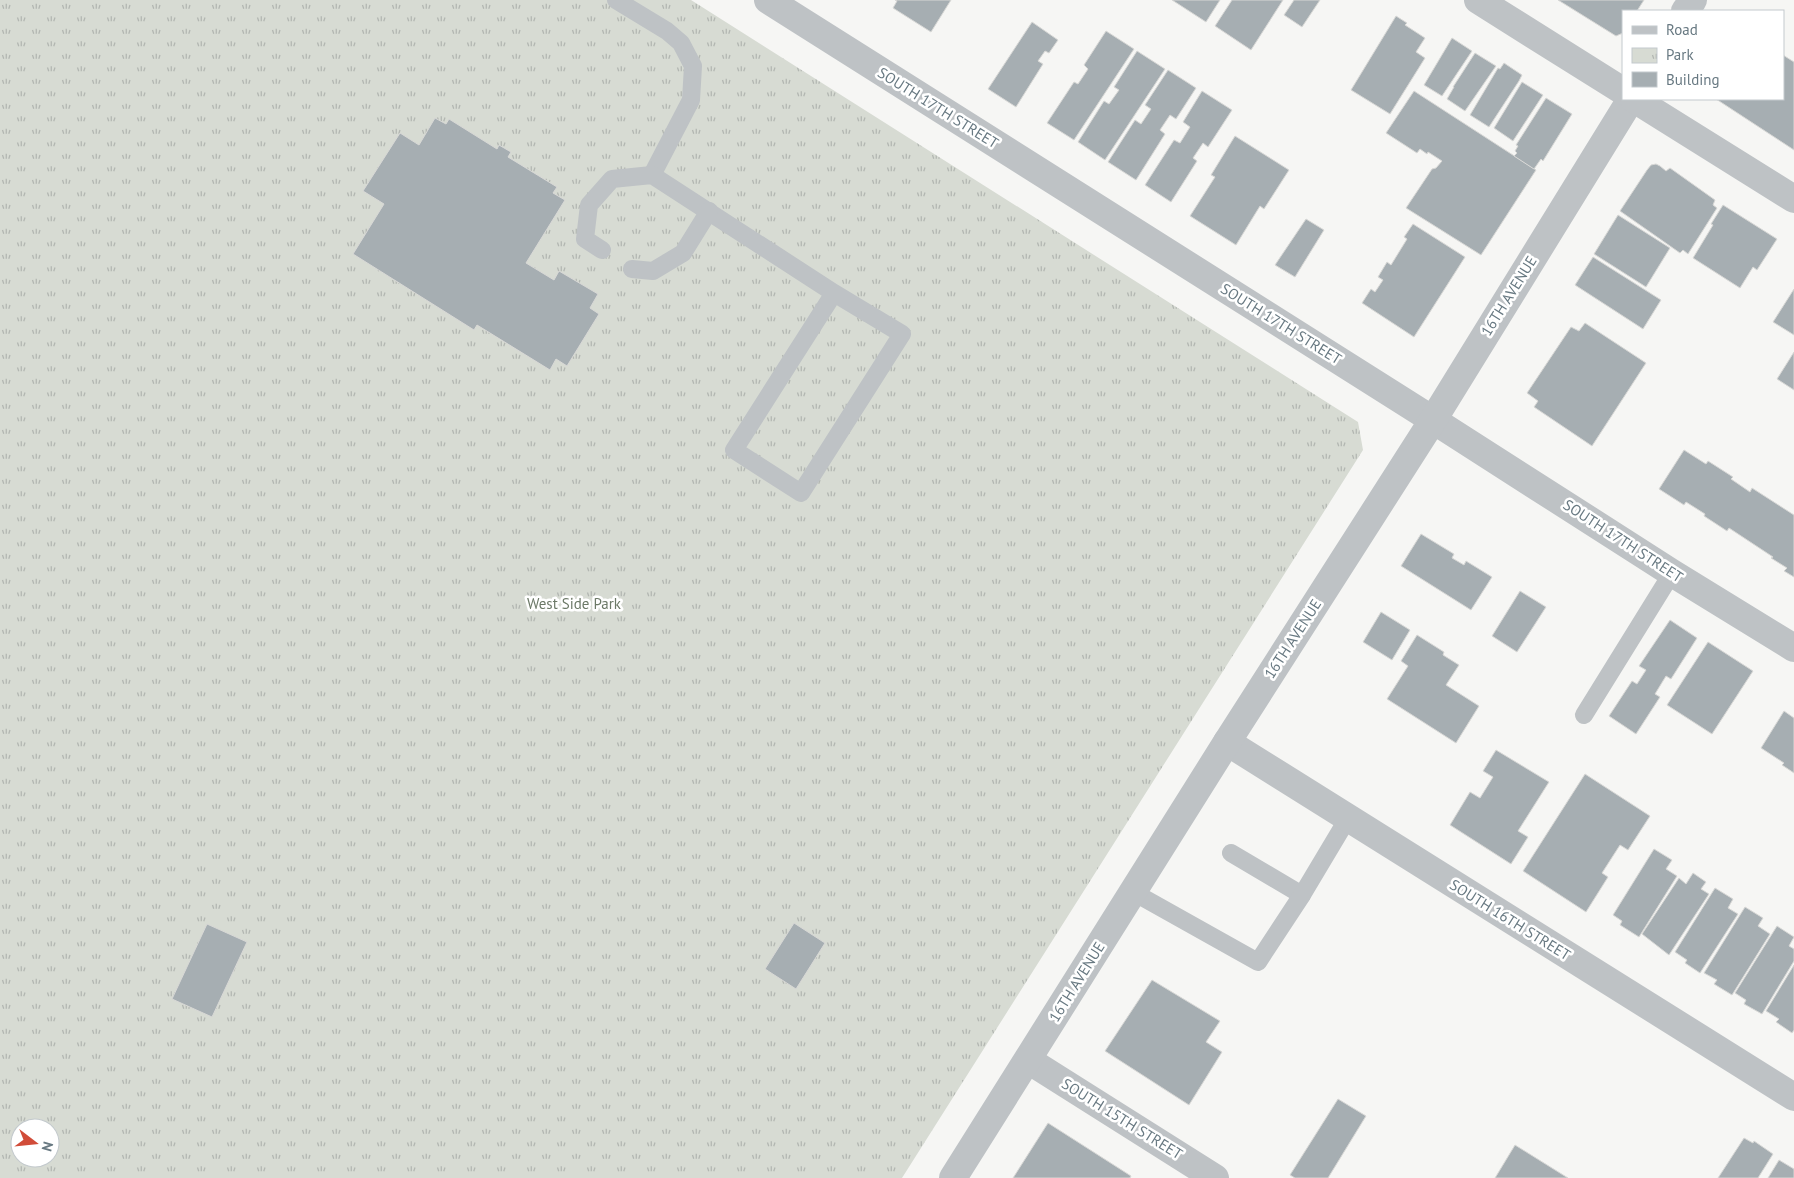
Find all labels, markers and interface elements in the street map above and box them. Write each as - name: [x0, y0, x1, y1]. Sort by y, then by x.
- legend: [1622, 10, 1784, 100]
- text: Road: [1666, 20, 1698, 39]
- text: Park: [1666, 45, 1694, 64]
- street label: SOUTH 17TH STREET: [874, 63, 1003, 153]
- text: Building: [1666, 70, 1720, 89]
- street label: 16TH AVENUE: [1476, 252, 1541, 339]
- street label: SOUTH 17TH STREET: [1217, 279, 1346, 369]
- street label: SOUTH 17TH STREET: [1560, 495, 1687, 587]
- park label: West Side Park: [527, 594, 622, 613]
- street label: 16TH AVENUE: [1260, 595, 1325, 682]
- street label: SOUTH 16TH STREET: [1446, 875, 1575, 965]
- street label: 16TH AVENUE: [1044, 938, 1109, 1025]
- street label: SOUTH 15TH STREET: [1058, 1074, 1187, 1164]
- north arrow: [10, 1118, 60, 1168]
- text: N: [38, 1140, 57, 1153]

